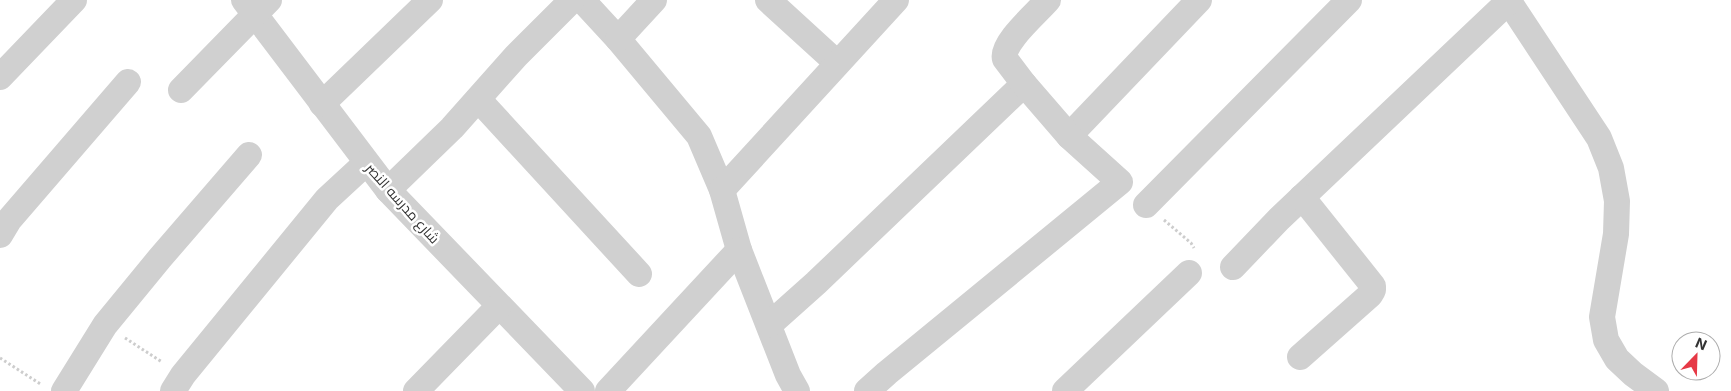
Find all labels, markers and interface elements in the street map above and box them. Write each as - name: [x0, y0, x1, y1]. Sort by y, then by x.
- street label: شارع مدرسه النصر: [361, 159, 444, 247]
- north arrow: [1671, 331, 1721, 381]
- text: N: [1693, 334, 1710, 353]

